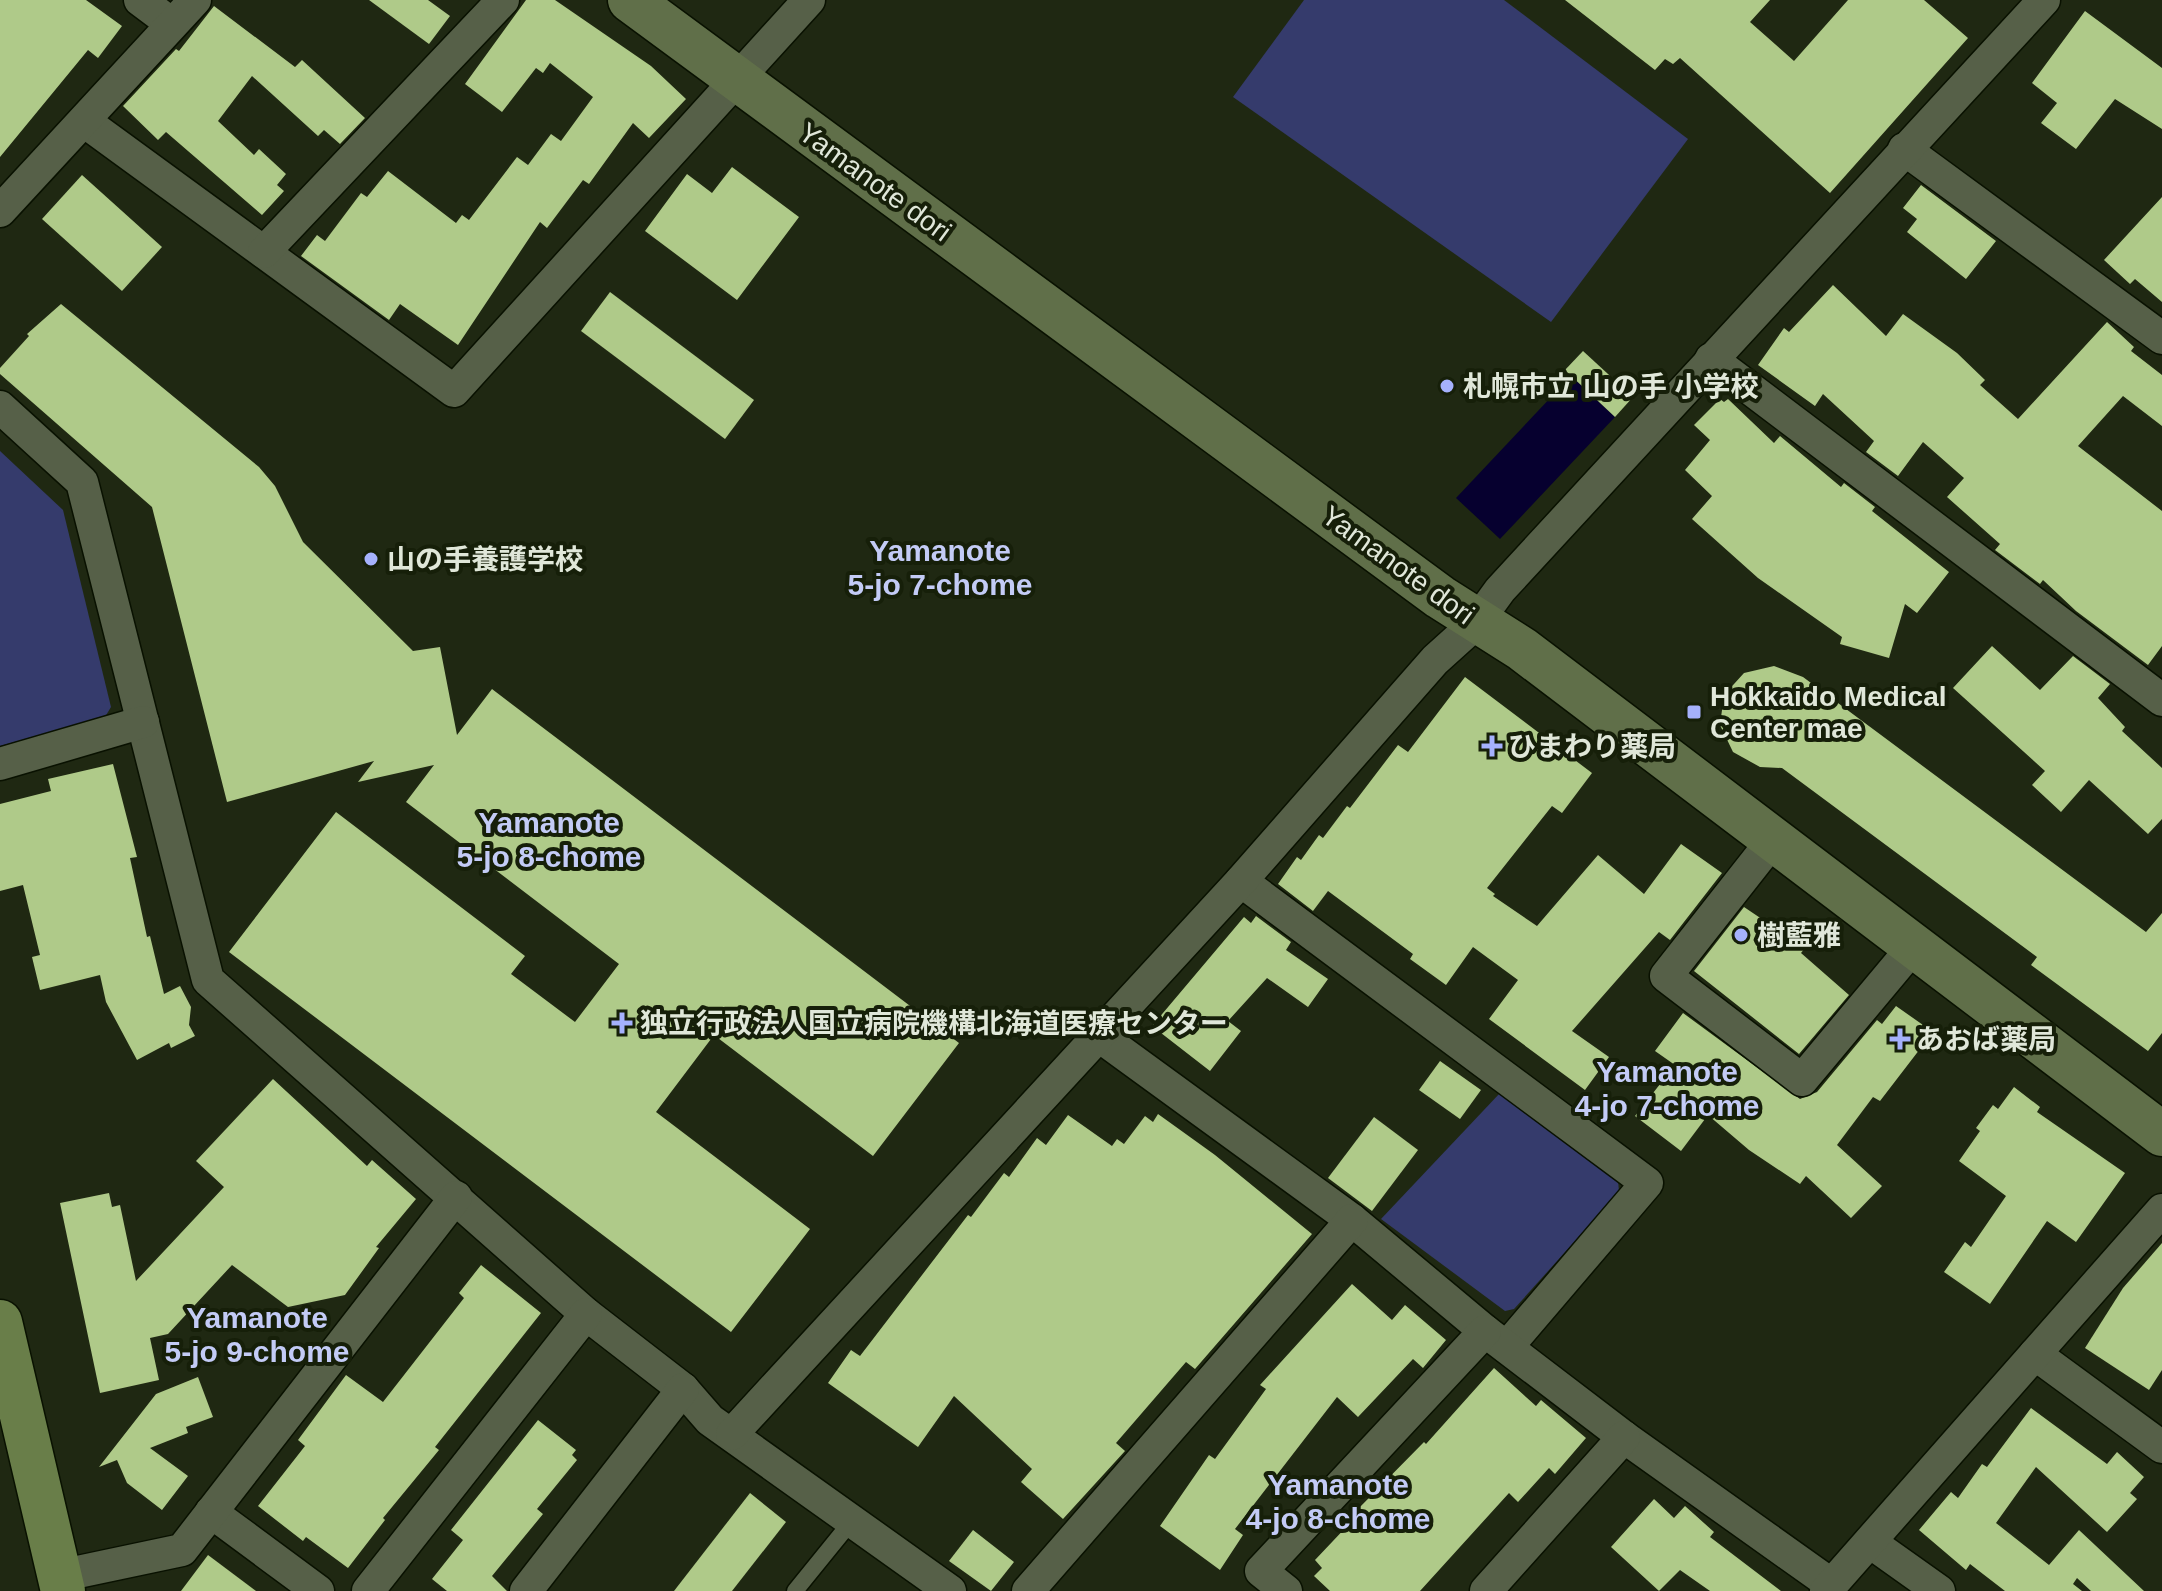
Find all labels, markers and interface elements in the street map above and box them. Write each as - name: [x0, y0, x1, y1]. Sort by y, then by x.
- street label: Yamanote dori: [793, 117, 957, 247]
- place label: 札幌市立 山の手 小学校: [1463, 371, 1759, 402]
- marker: 札幌市立 山の手 小学校: [1438, 377, 1456, 395]
- street label: Yamanote dori: [1316, 500, 1480, 630]
- district label: Yamanote 5-jo 7-chome: [847, 534, 1033, 601]
- place label: 山の手養護学校: [387, 544, 583, 575]
- marker: 山の手養護学校: [362, 550, 380, 568]
- place label: Hokkaido Medical Center mae: [1710, 681, 1947, 744]
- marker: Hokkaido Medical Center mae: [1685, 703, 1703, 721]
- place label: ひまわり薬局: [1508, 731, 1676, 762]
- marker: ひまわり薬局: [1483, 737, 1501, 755]
- district label: Yamanote 5-jo 8-chome: [456, 806, 642, 873]
- place label: 樹藍雅: [1757, 920, 1841, 951]
- marker: 樹藍雅: [1732, 926, 1750, 944]
- place label: 独立行政法人国立病院機構北海道医療センター: [640, 1008, 1228, 1039]
- marker: 独立行政法人国立病院機構北海道医療センター: [611, 1012, 633, 1034]
- place label: あおば薬局: [1916, 1024, 2056, 1055]
- marker: あおば薬局: [1891, 1030, 1909, 1048]
- district label: Yamanote 4-jo 7-chome: [1574, 1055, 1760, 1122]
- district label: Yamanote 5-jo 9-chome: [164, 1301, 350, 1368]
- district label: Yamanote 4-jo 8-chome: [1245, 1468, 1431, 1535]

